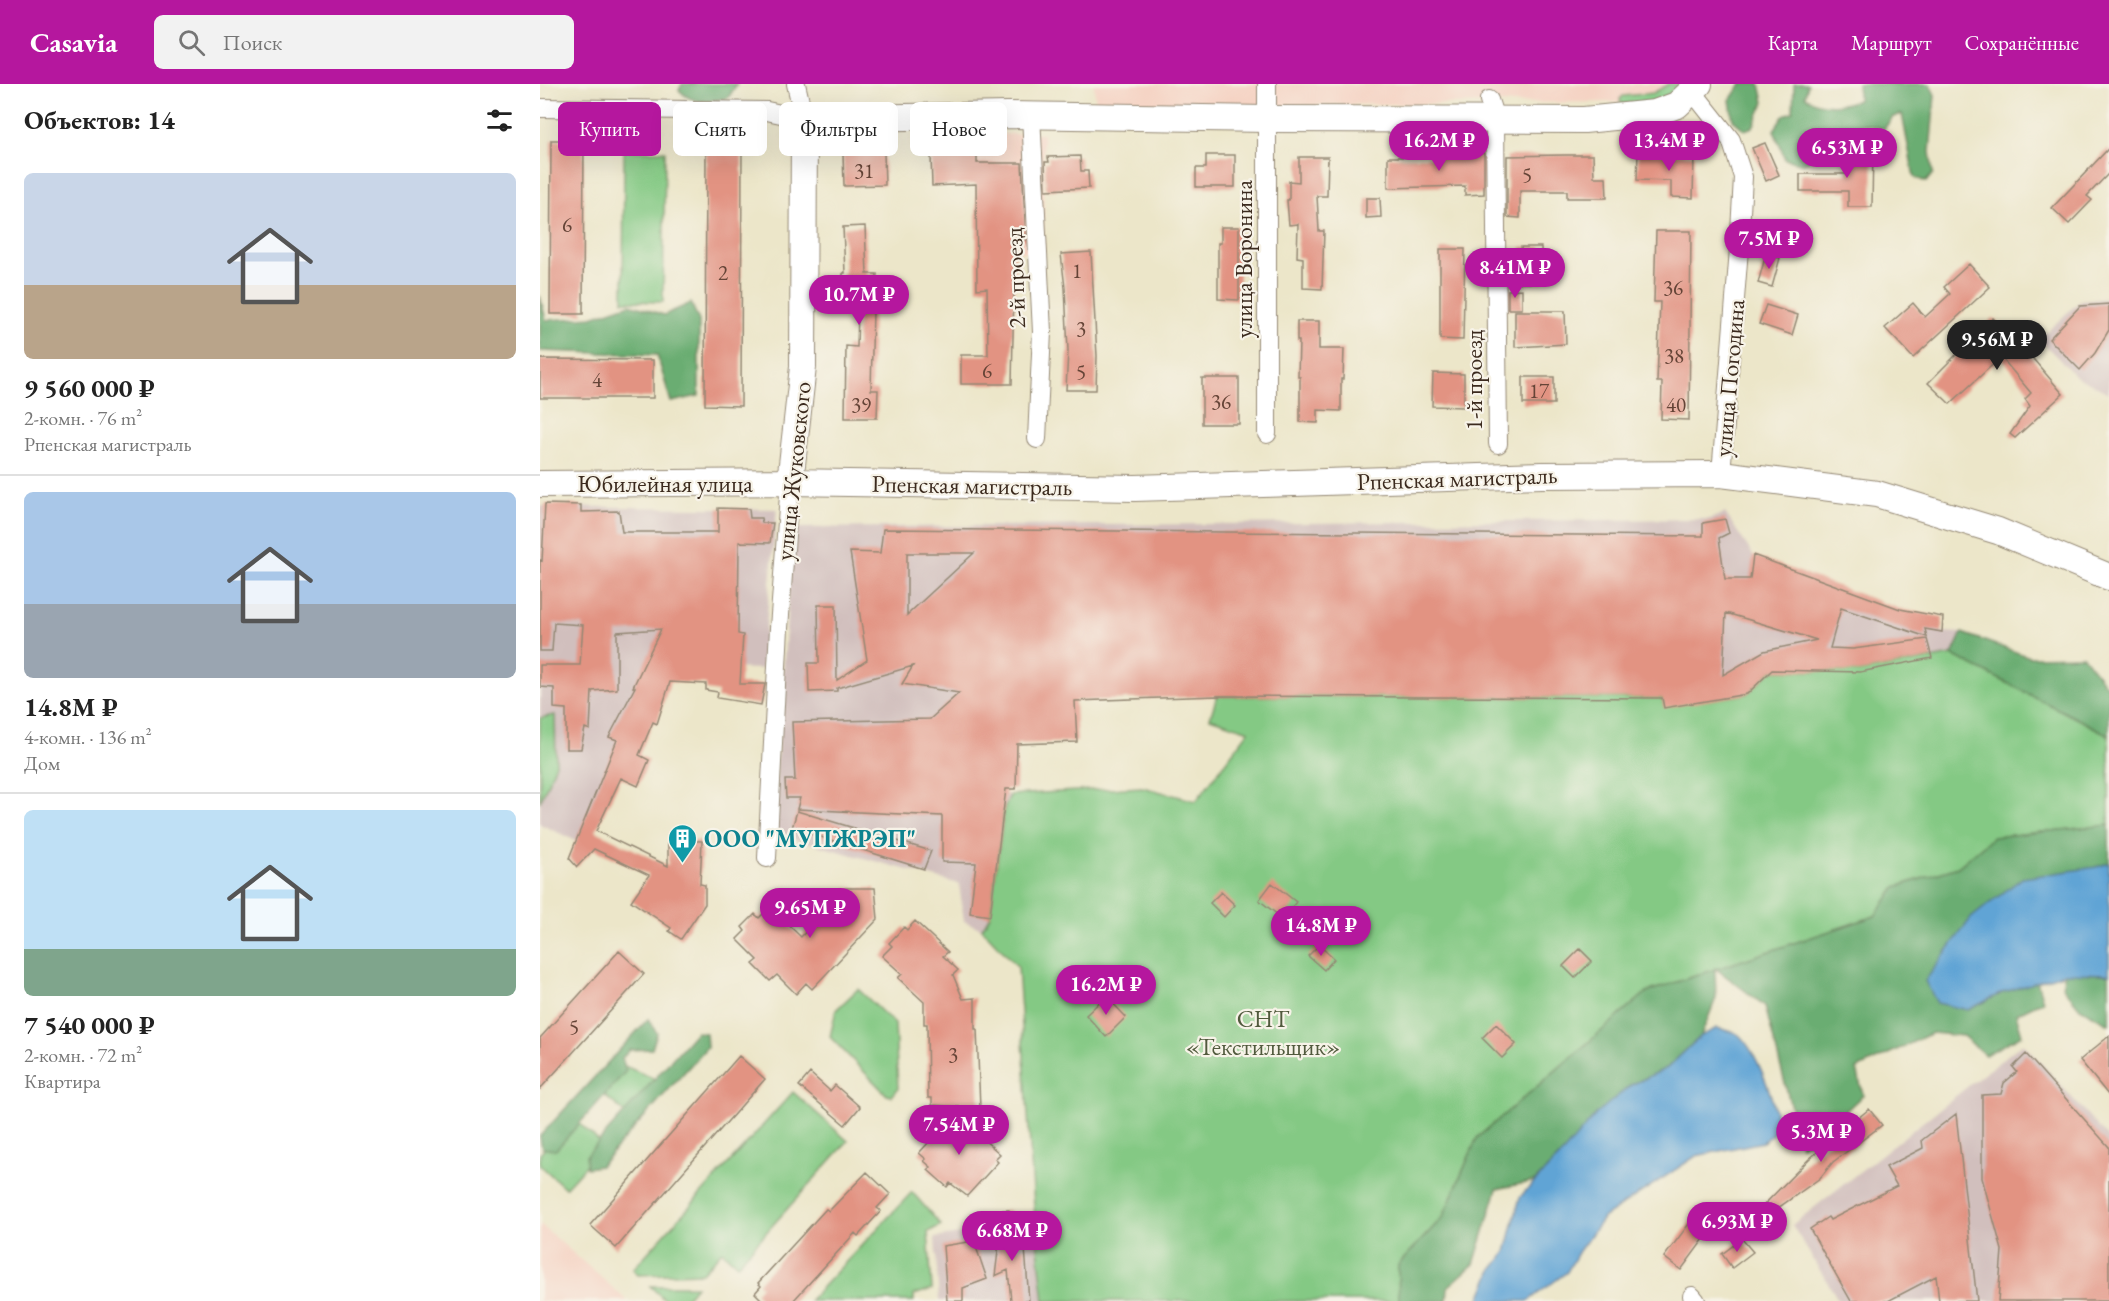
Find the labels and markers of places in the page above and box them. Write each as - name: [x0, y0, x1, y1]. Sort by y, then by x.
- pin: 16.2M ₽: [1384, 121, 1494, 172]
- pin: 13.4M ₽: [1614, 121, 1724, 172]
- pin: 6.53M ₽: [1792, 128, 1902, 179]
- pin: 7.5M ₽: [1720, 219, 1818, 270]
- pin: 8.41M ₽: [1460, 248, 1570, 299]
- pin: 10.7M ₽: [804, 275, 914, 326]
- pin: 9.56M ₽: [1942, 320, 2052, 371]
- building icon: ООО "МУПЖРЭП": [667, 822, 699, 864]
- place label: ООО "МУПЖРЭП": [704, 823, 916, 854]
- pin: 9.65M ₽: [755, 888, 865, 939]
- pin: 14.8M ₽: [1266, 906, 1376, 957]
- pin: 16.2M ₽: [1051, 965, 1161, 1016]
- pin: 7.54M ₽: [904, 1105, 1014, 1156]
- pin: 5.3M ₽: [1772, 1112, 1870, 1163]
- pin: 6.93M ₽: [1682, 1202, 1792, 1253]
- pin: 6.68M ₽: [957, 1211, 1067, 1262]

